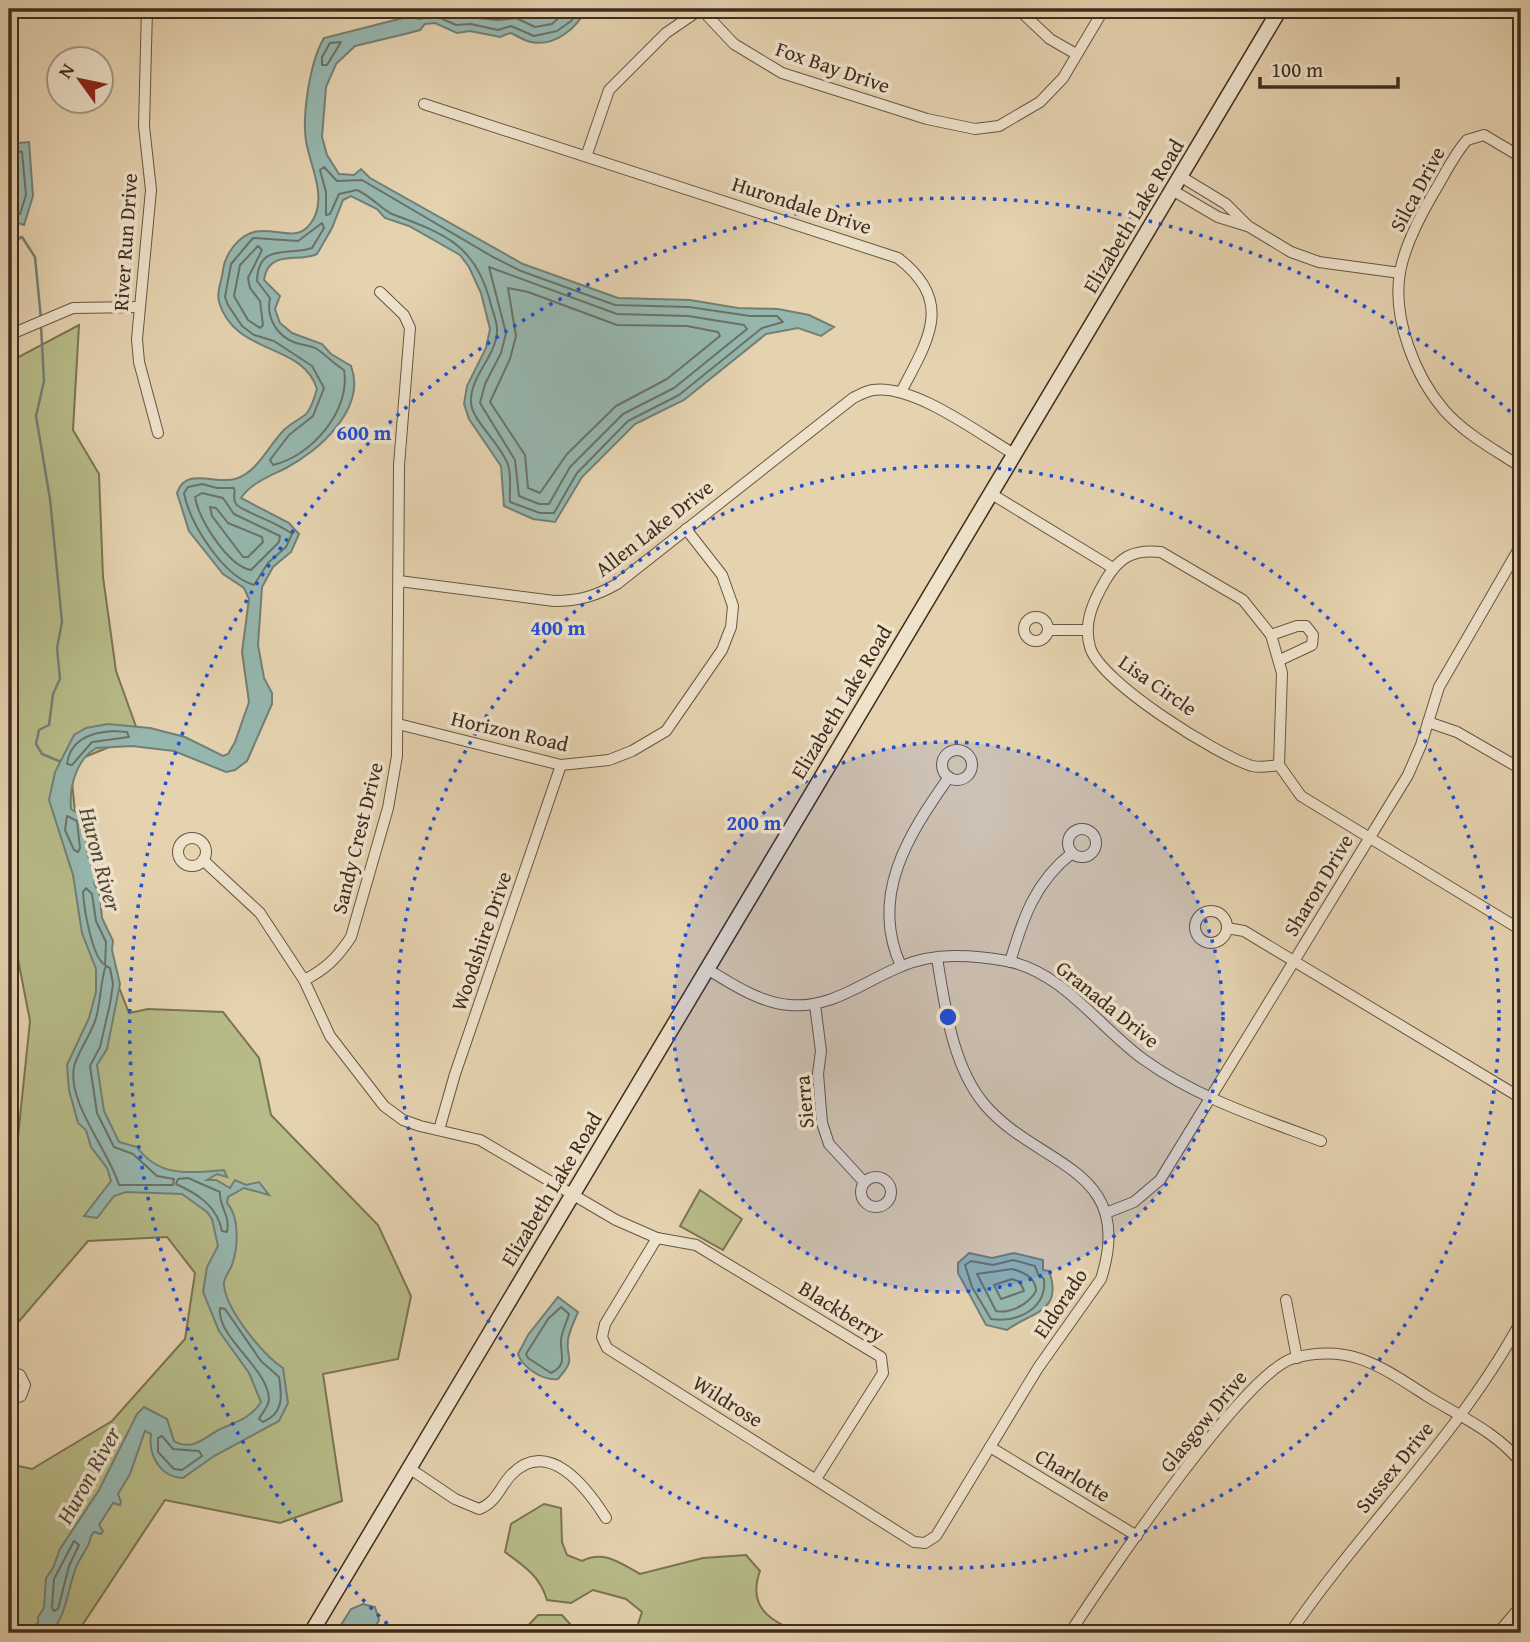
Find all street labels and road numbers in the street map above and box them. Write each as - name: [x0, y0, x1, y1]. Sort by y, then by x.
- street label: Fox Bay Drive: [772, 33, 894, 101]
- street label: Elizabeth Lake Road: [1075, 132, 1192, 299]
- street label: Silca Drive: [1381, 141, 1453, 237]
- street label: Hurondale Drive: [728, 168, 876, 242]
- street label: River Run Drive: [105, 172, 145, 312]
- street label: Allen Lake Drive: [588, 472, 720, 584]
- street label: Elizabeth Lake Road: [783, 618, 900, 785]
- street label: Lisa Circle: [1112, 647, 1204, 723]
- street label: Horizon Road: [448, 702, 572, 760]
- street label: Sandy Crest Drive: [323, 759, 391, 917]
- street label: Sharon Drive: [1275, 828, 1361, 942]
- street label: Woodshire Drive: [443, 867, 519, 1015]
- street label: Granada Drive: [1050, 953, 1167, 1056]
- street label: Sierra: [786, 1074, 822, 1130]
- street label: Elizabeth Lake Road: [493, 1105, 610, 1272]
- street label: Eldorado: [1025, 1262, 1095, 1344]
- street label: Blackberry: [793, 1272, 891, 1350]
- street label: Glasgow Drive: [1152, 1363, 1254, 1479]
- street label: Wildrose: [687, 1367, 769, 1435]
- street label: Sussex Drive: [1347, 1414, 1441, 1520]
- street label: Charlotte: [1029, 1440, 1117, 1510]

